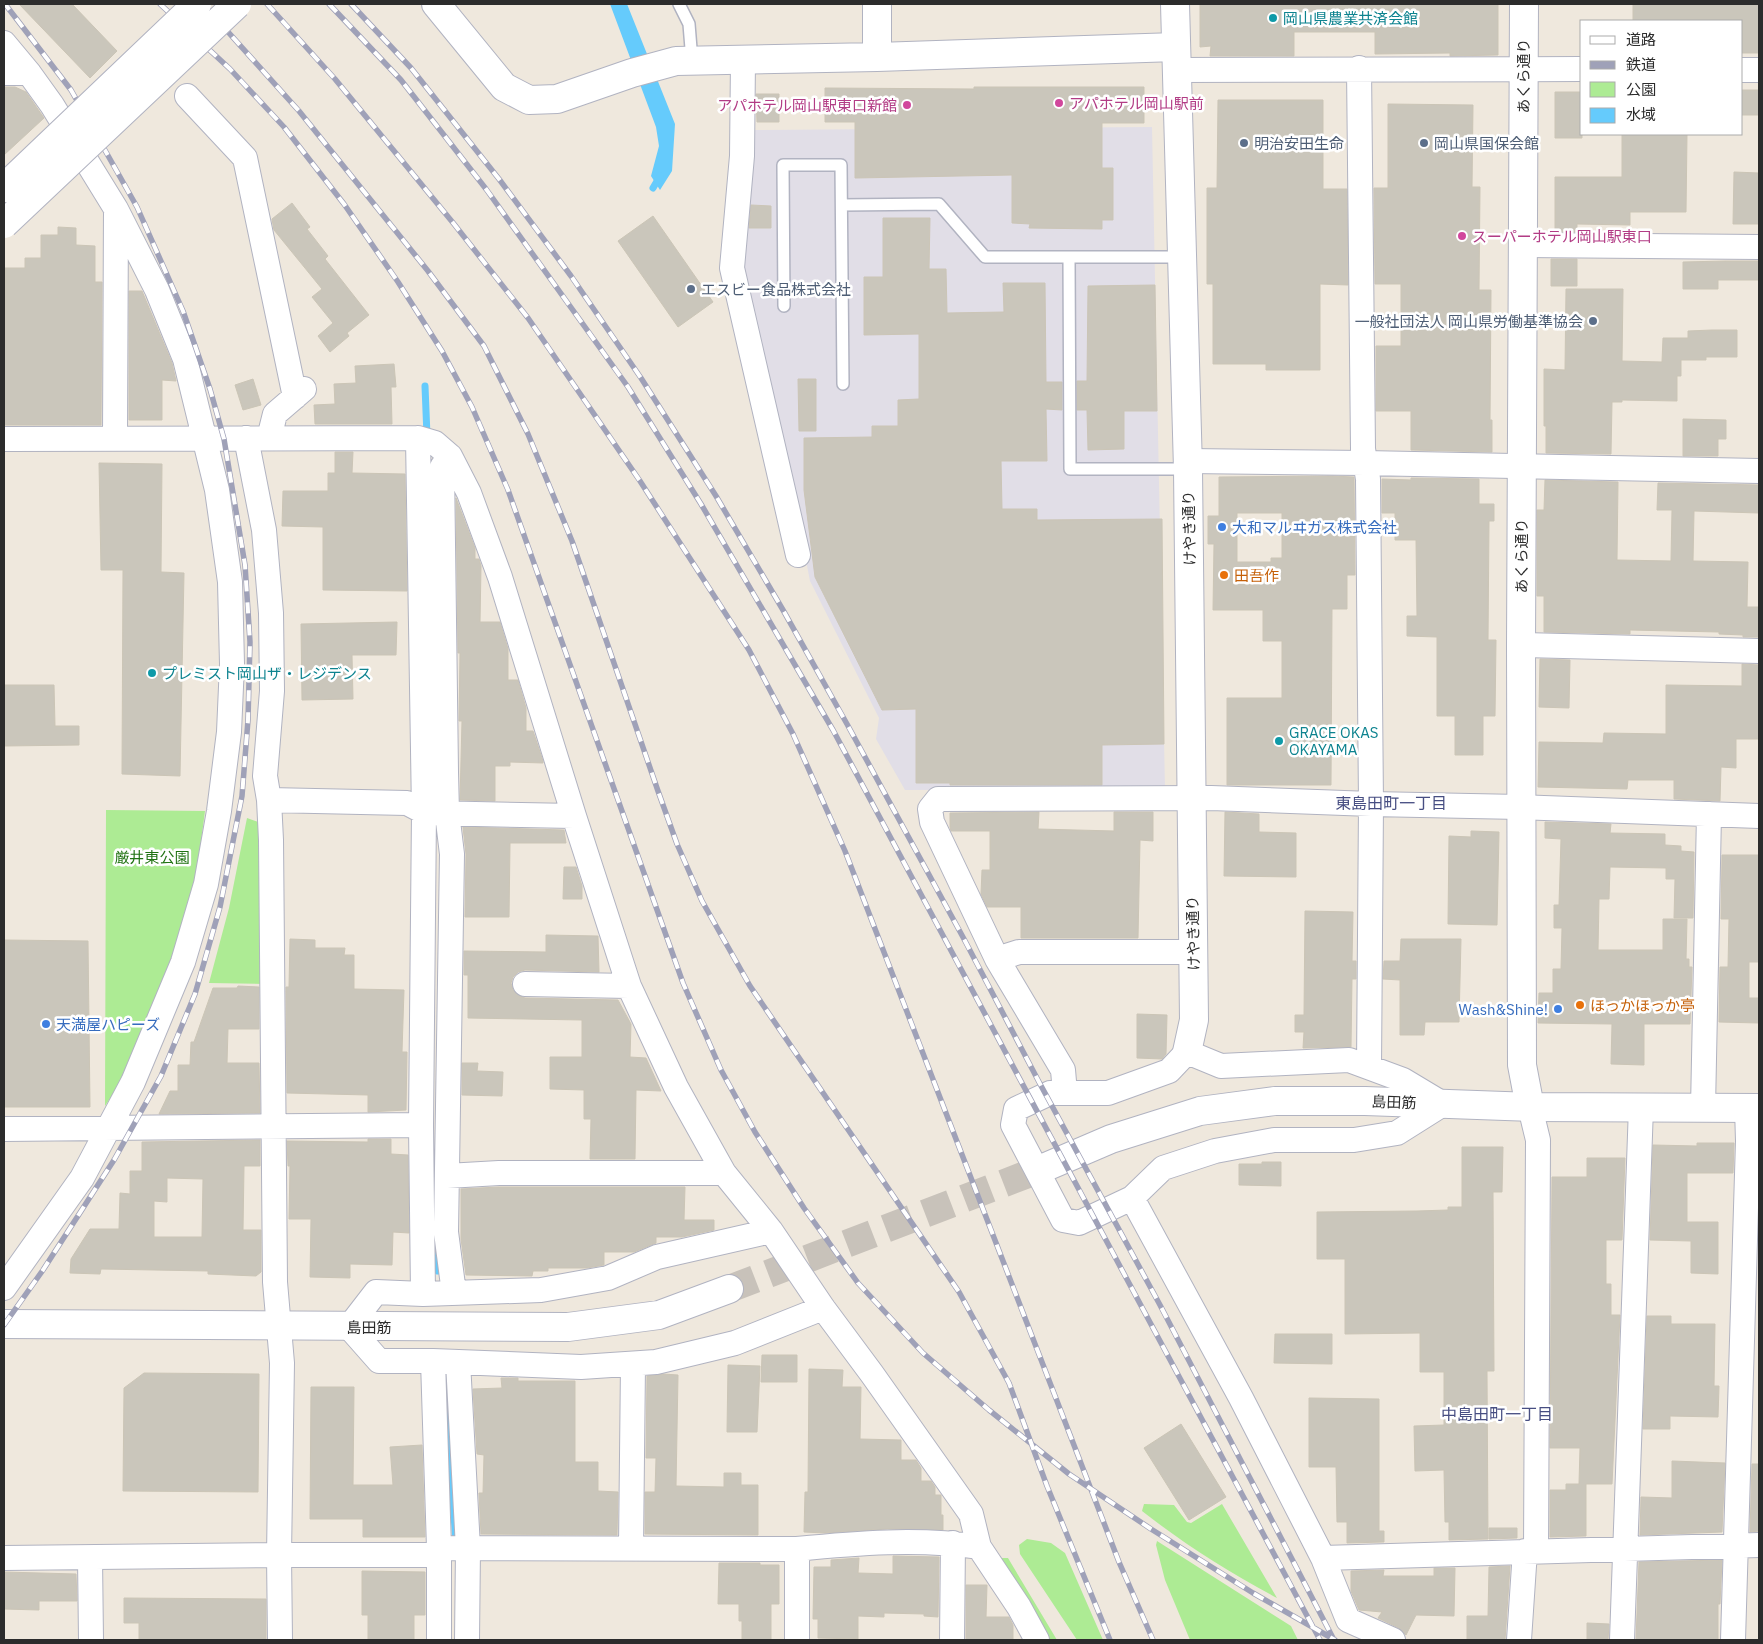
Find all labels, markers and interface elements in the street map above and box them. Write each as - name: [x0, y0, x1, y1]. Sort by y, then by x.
- place label: 岡山県農業共済会館: [1283, 9, 1418, 28]
- marker: 岡山県農業共済会館: [1267, 12, 1279, 24]
- legend: [1580, 20, 1743, 135]
- text: 道路: [1626, 30, 1656, 49]
- street label: あくら通り: [1514, 38, 1533, 114]
- text: 鉄道: [1626, 55, 1656, 74]
- text: 公園: [1626, 80, 1656, 99]
- place label: アパホテル岡山駅前: [1069, 94, 1204, 113]
- place label: アパホテル岡山駅東口新館: [717, 96, 897, 115]
- marker: アパホテル岡山駅前: [1053, 97, 1065, 109]
- marker: アパホテル岡山駅東口新館: [901, 99, 913, 111]
- text: 水域: [1626, 105, 1656, 124]
- place label: 明治安田生命: [1254, 134, 1344, 153]
- place label: 岡山県国保会館: [1434, 134, 1539, 153]
- marker: 明治安田生命: [1238, 137, 1250, 149]
- marker: 岡山県国保会館: [1418, 137, 1430, 149]
- place label: スーパーホテル岡山駅東口: [1472, 227, 1652, 246]
- marker: スーパーホテル岡山駅東口: [1456, 230, 1468, 242]
- place label: エスビー食品株式会社: [701, 280, 851, 299]
- marker: エスビー食品株式会社: [685, 283, 697, 295]
- place label: 一般社団法人 岡山県労働基準協会: [1354, 312, 1583, 331]
- marker: 一般社団法人 岡山県労働基準協会: [1587, 315, 1599, 327]
- street label: けやき通り: [1179, 490, 1199, 566]
- place label: 大和マルヰガス株式会社: [1232, 518, 1397, 537]
- street label: あくら通り: [1512, 518, 1531, 594]
- marker: 大和マルヰガス株式会社: [1216, 521, 1228, 533]
- place label: 田吾作: [1234, 566, 1279, 585]
- marker: 田吾作: [1218, 569, 1230, 581]
- place label: プレミスト岡山ザ・レジデンス: [162, 664, 372, 683]
- marker: プレミスト岡山ザ・レジデンス: [146, 667, 158, 679]
- place label: GRACE OKAS OKAYAMA: [1289, 723, 1378, 759]
- marker: GRACE OKAS OKAYAMA: [1273, 735, 1285, 747]
- district label: 東島田町一丁目: [1335, 793, 1447, 813]
- park label: 厳井東公園: [114, 848, 190, 867]
- street label: けやき通り: [1183, 895, 1203, 971]
- place label: ほっかほっか亭: [1590, 996, 1695, 1015]
- marker: ほっかほっか亭: [1574, 999, 1586, 1011]
- place label: Wash&Shine!: [1459, 1000, 1548, 1019]
- marker: Wash&Shine!: [1552, 1003, 1564, 1015]
- place label: 天満屋ハピーズ: [56, 1015, 160, 1034]
- marker: 天満屋ハピーズ: [40, 1018, 52, 1030]
- street label: 島田筋: [1371, 1092, 1417, 1112]
- street label: 島田筋: [346, 1318, 392, 1337]
- district label: 中島田町一丁目: [1441, 1404, 1553, 1424]

